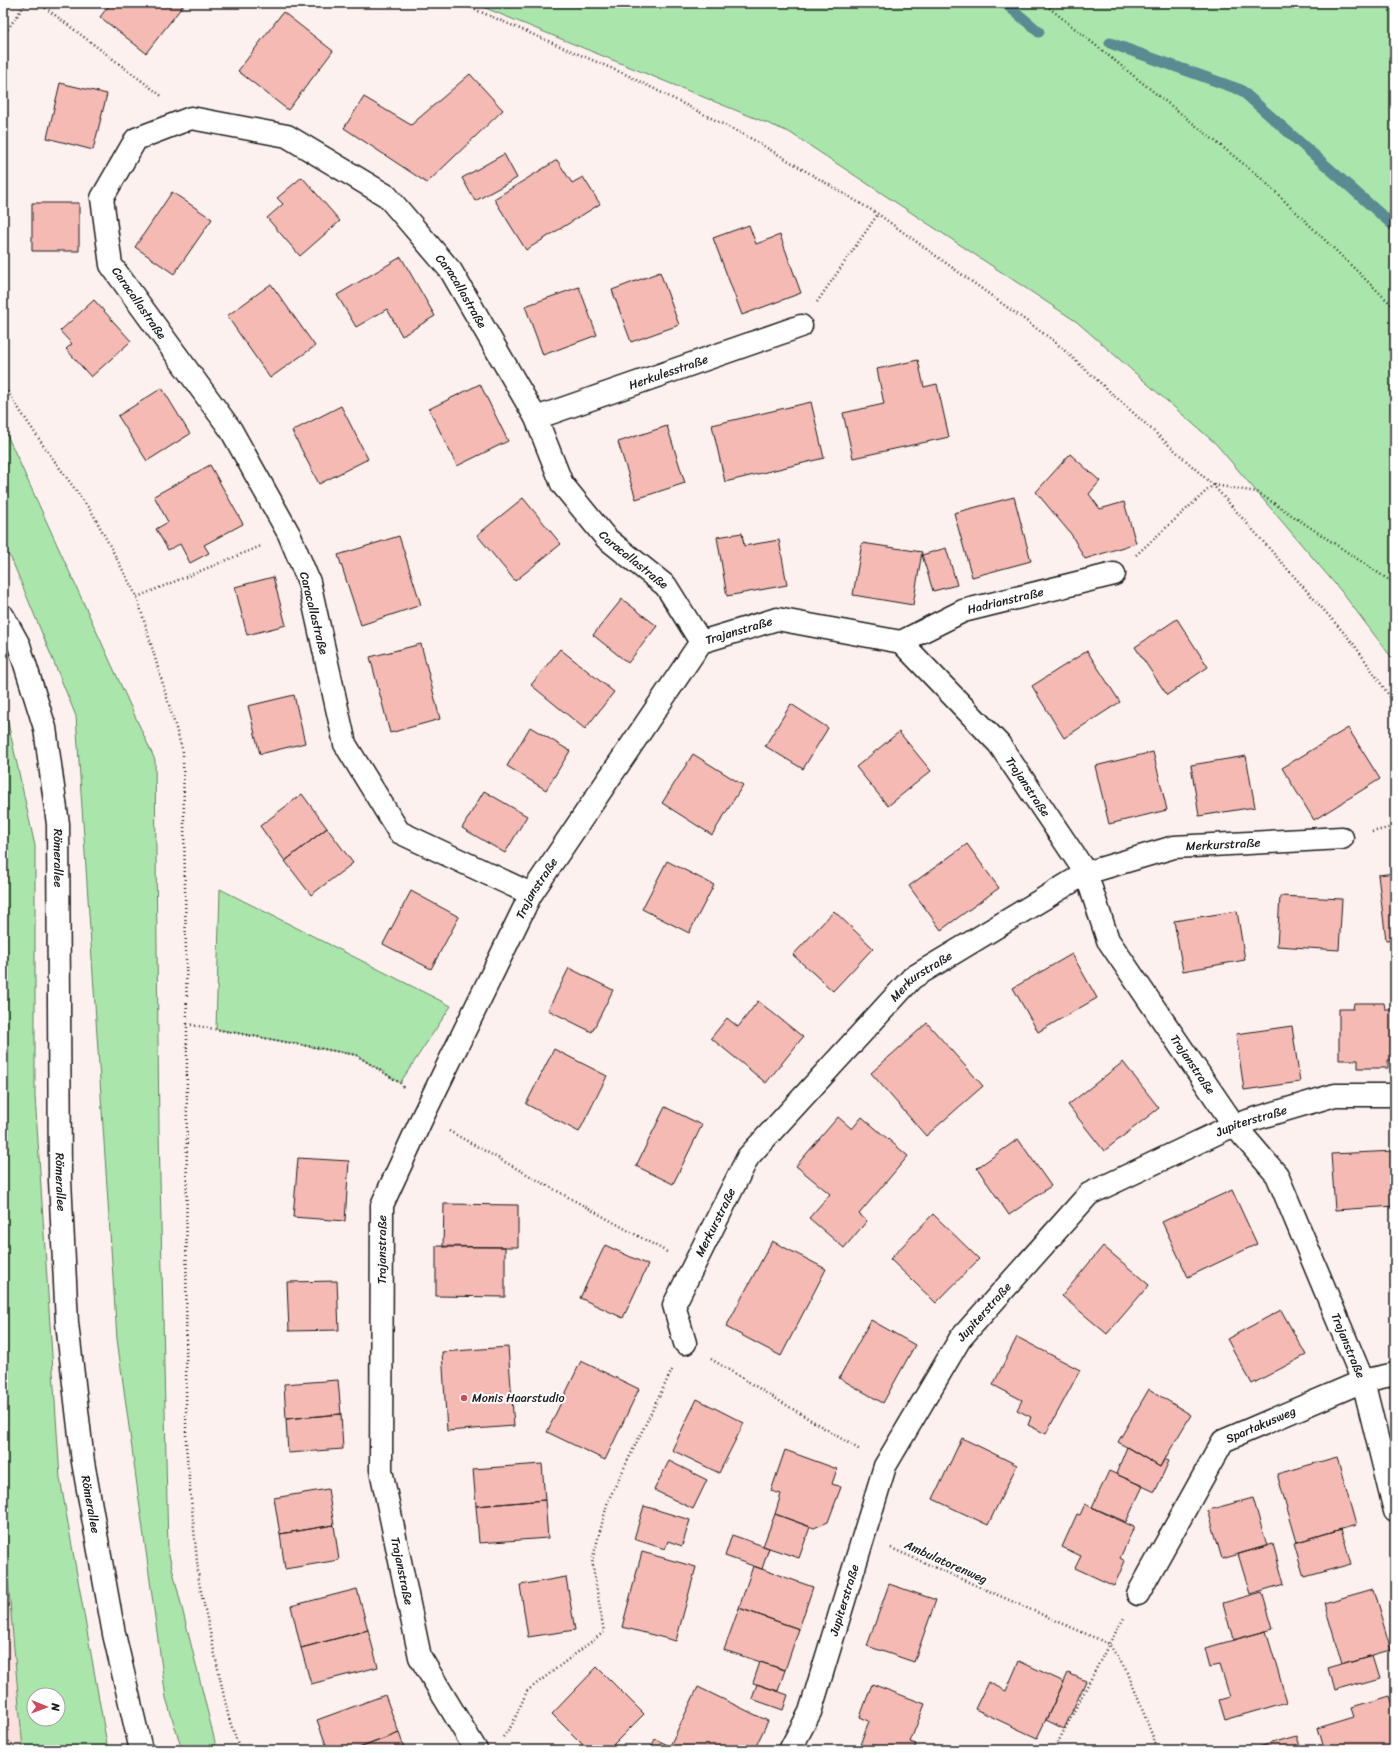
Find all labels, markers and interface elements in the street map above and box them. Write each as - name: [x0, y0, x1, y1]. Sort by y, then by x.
- street label: Caracallastraße: [430, 249, 493, 333]
- street label: Caracallastraße: [106, 262, 172, 344]
- street label: Herkulesstraße: [625, 348, 711, 396]
- street label: Caracallastraße: [593, 525, 673, 595]
- street label: Caracallastraße: [293, 569, 335, 657]
- street label: Hadrianstraße: [965, 581, 1046, 621]
- street label: Trajanstraße: [703, 610, 775, 651]
- street label: Trajanstraße: [999, 752, 1056, 822]
- street label: Römerallee: [47, 829, 69, 887]
- street label: Merkurstraße: [1185, 831, 1261, 857]
- street label: Trajanstraße: [509, 853, 564, 923]
- street label: Merkurstraße: [884, 945, 957, 1007]
- street label: Trajanstraße: [1164, 1030, 1221, 1099]
- street label: Jupiterstraße: [1211, 1099, 1290, 1144]
- street label: Römerallee: [49, 1153, 73, 1212]
- street label: Merkurstraße: [689, 1184, 742, 1261]
- street label: Trajanstraße: [371, 1215, 393, 1284]
- street label: Jupiterstraße: [951, 1277, 1017, 1347]
- street label: Trajanstraße: [1325, 1309, 1372, 1382]
- place label: Monis Haarstudio: [472, 1387, 565, 1409]
- marker: Monis Haarstudio: [459, 1393, 469, 1403]
- street label: Spartakusweg: [1222, 1400, 1299, 1450]
- street label: Römerallee: [75, 1473, 107, 1535]
- street label: Ambulatorenweg: [900, 1534, 991, 1590]
- street label: Trajanstraße: [384, 1535, 420, 1607]
- street label: Jupiterstraße: [823, 1561, 865, 1640]
- north arrow: [26, 1687, 66, 1727]
- text: N: [46, 1702, 65, 1712]

